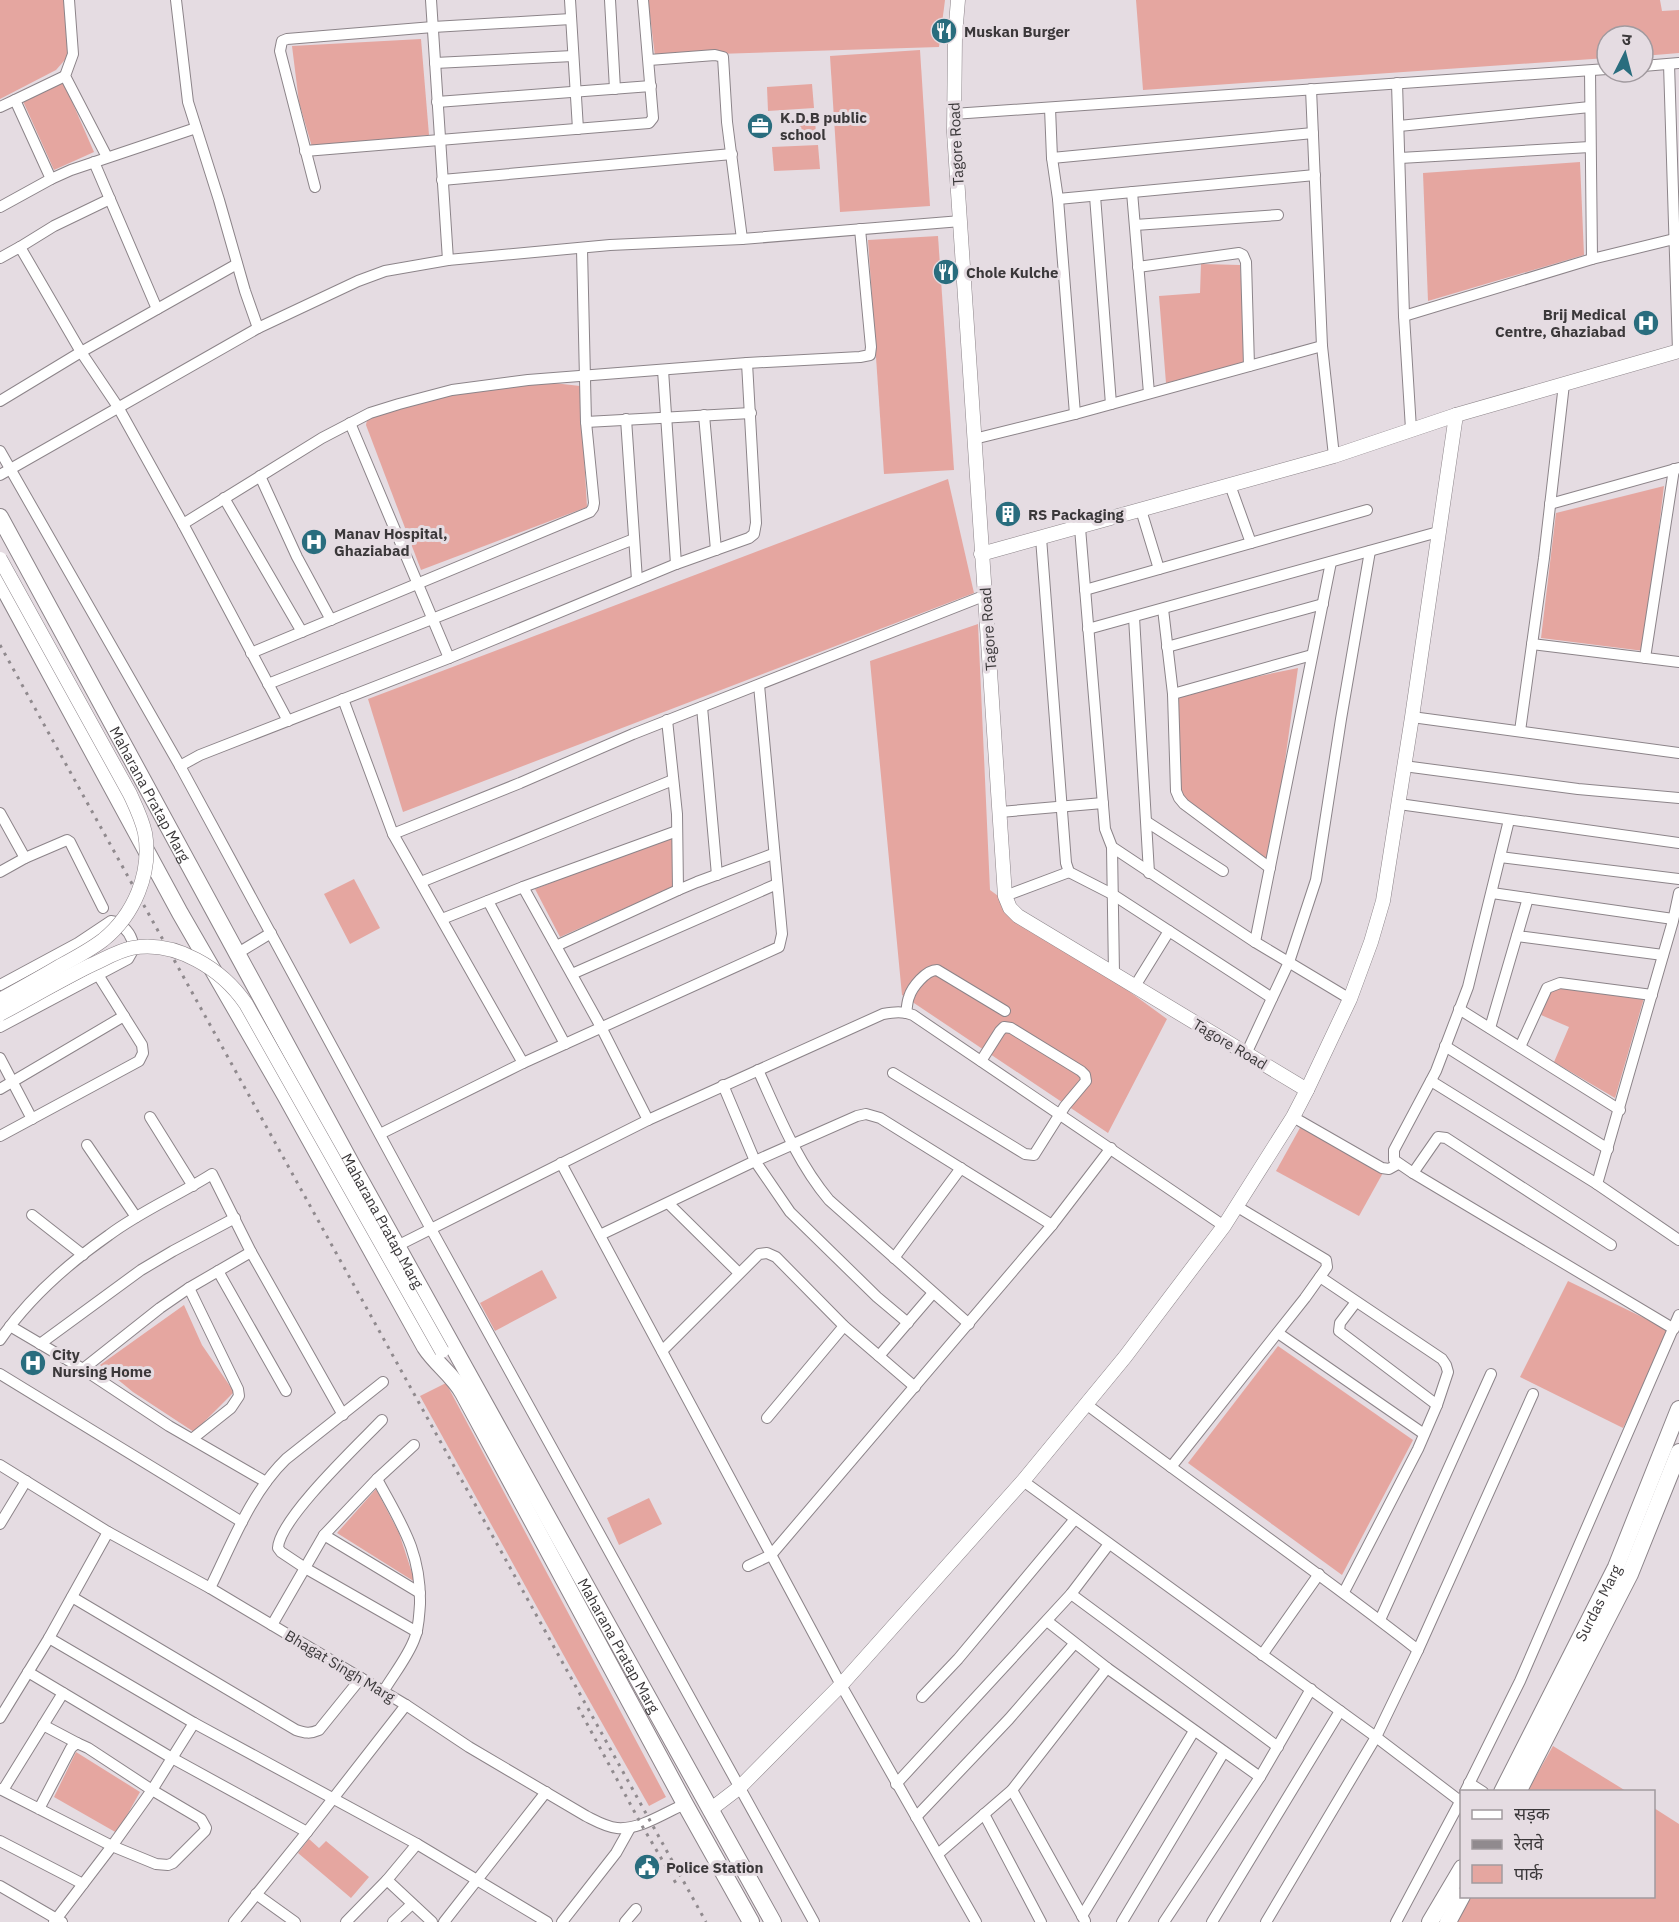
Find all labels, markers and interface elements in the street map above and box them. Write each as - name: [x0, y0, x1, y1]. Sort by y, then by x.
- restaurant icon: Muskan Burger: [929, 16, 959, 46]
- place label: Muskan Burger: [964, 22, 1070, 41]
- north arrow: [1595, 24, 1655, 84]
- text: उ: [1621, 29, 1633, 50]
- street label: Tagore Road: [944, 102, 968, 186]
- place label: K.D.B public school: [780, 108, 867, 144]
- office icon: K.D.B public school: [745, 111, 775, 141]
- restaurant icon: Chole Kulche: [931, 257, 961, 287]
- place label: Chole Kulche: [966, 263, 1058, 282]
- place label: Brij Medical Centre, Ghaziabad: [1495, 305, 1626, 341]
- hospital icon: Brij Medical Centre, Ghaziabad: [1631, 308, 1661, 338]
- building icon: RS Packaging: [993, 499, 1023, 529]
- place label: RS Packaging: [1028, 505, 1125, 524]
- place label: Manav Hospital, Ghaziabad: [334, 524, 448, 560]
- hospital icon: Manav Hospital, Ghaziabad: [299, 527, 329, 557]
- street label: Tagore Road: [976, 587, 1000, 671]
- street label: Maharana Pratap Marg: [106, 723, 195, 865]
- street label: Tagore Road: [1189, 1014, 1271, 1074]
- street label: Maharana Pratap Marg: [338, 1150, 428, 1291]
- place label: City Nursing Home: [52, 1345, 152, 1381]
- hospital icon: City Nursing Home: [18, 1348, 48, 1378]
- street label: Surdas Marg: [1570, 1561, 1625, 1644]
- street label: Maharana Pratap Marg: [574, 1574, 664, 1716]
- street label: Bhagat Singh Marg: [281, 1626, 399, 1706]
- legend: [1460, 1790, 1655, 1898]
- text: सड़क: [1514, 1802, 1551, 1825]
- text: रेलवे: [1513, 1832, 1545, 1855]
- public building icon: Police Station: [632, 1852, 662, 1882]
- place label: Police Station: [666, 1858, 763, 1877]
- text: पार्क: [1514, 1862, 1544, 1885]

